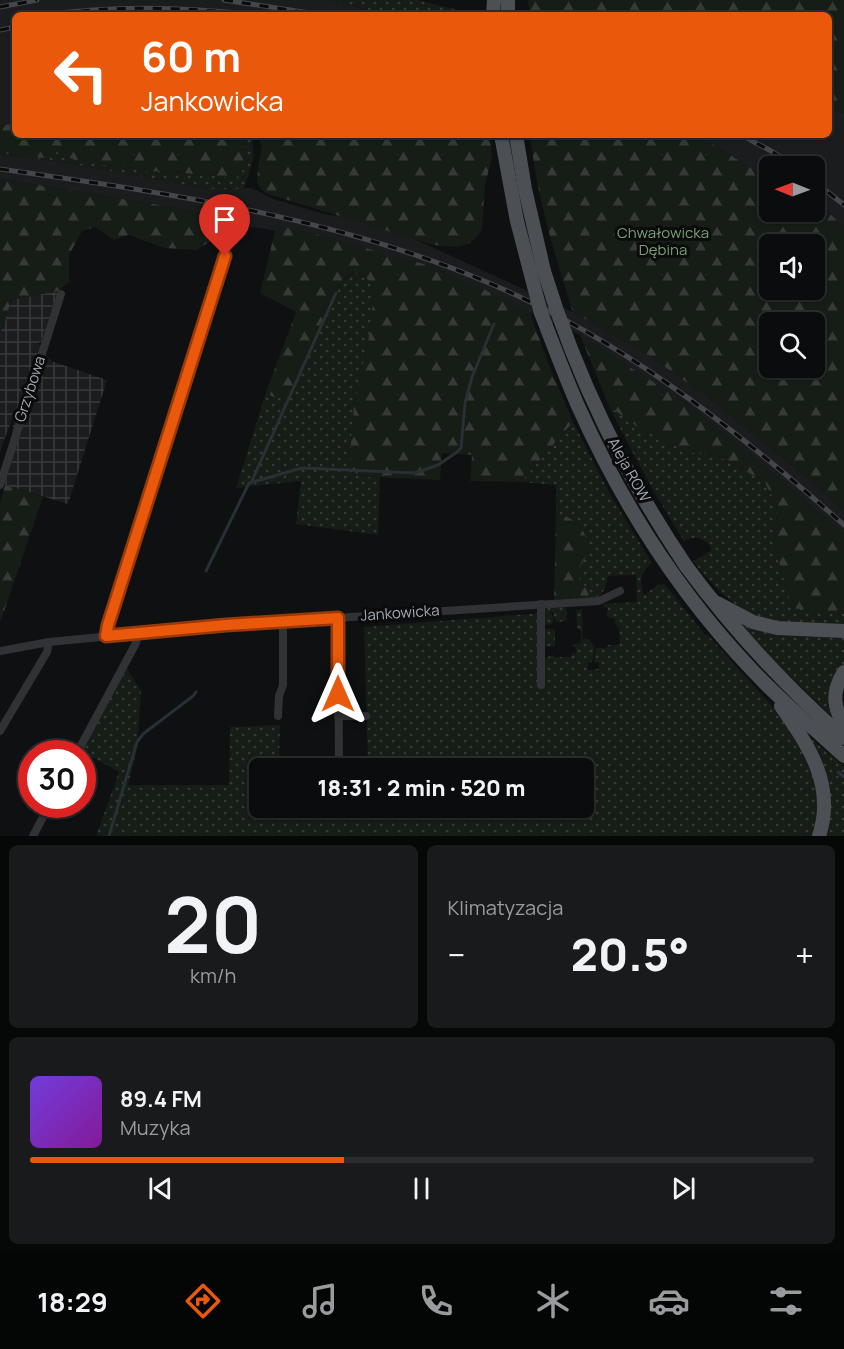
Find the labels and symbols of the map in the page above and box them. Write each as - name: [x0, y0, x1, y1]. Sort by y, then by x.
- north arrow: [759, 156, 825, 222]
- pin: [199, 194, 250, 256]
- park label: Chwałowicka Dębina: [617, 222, 709, 260]
- street label: Grzybowa: [9, 353, 50, 425]
- street label: Aleja ROW: [603, 434, 656, 506]
- street label: Jankowicka: [360, 599, 440, 626]
- position arrow: [306, 662, 370, 726]
- speed limit sign: 30: [18, 740, 96, 818]

